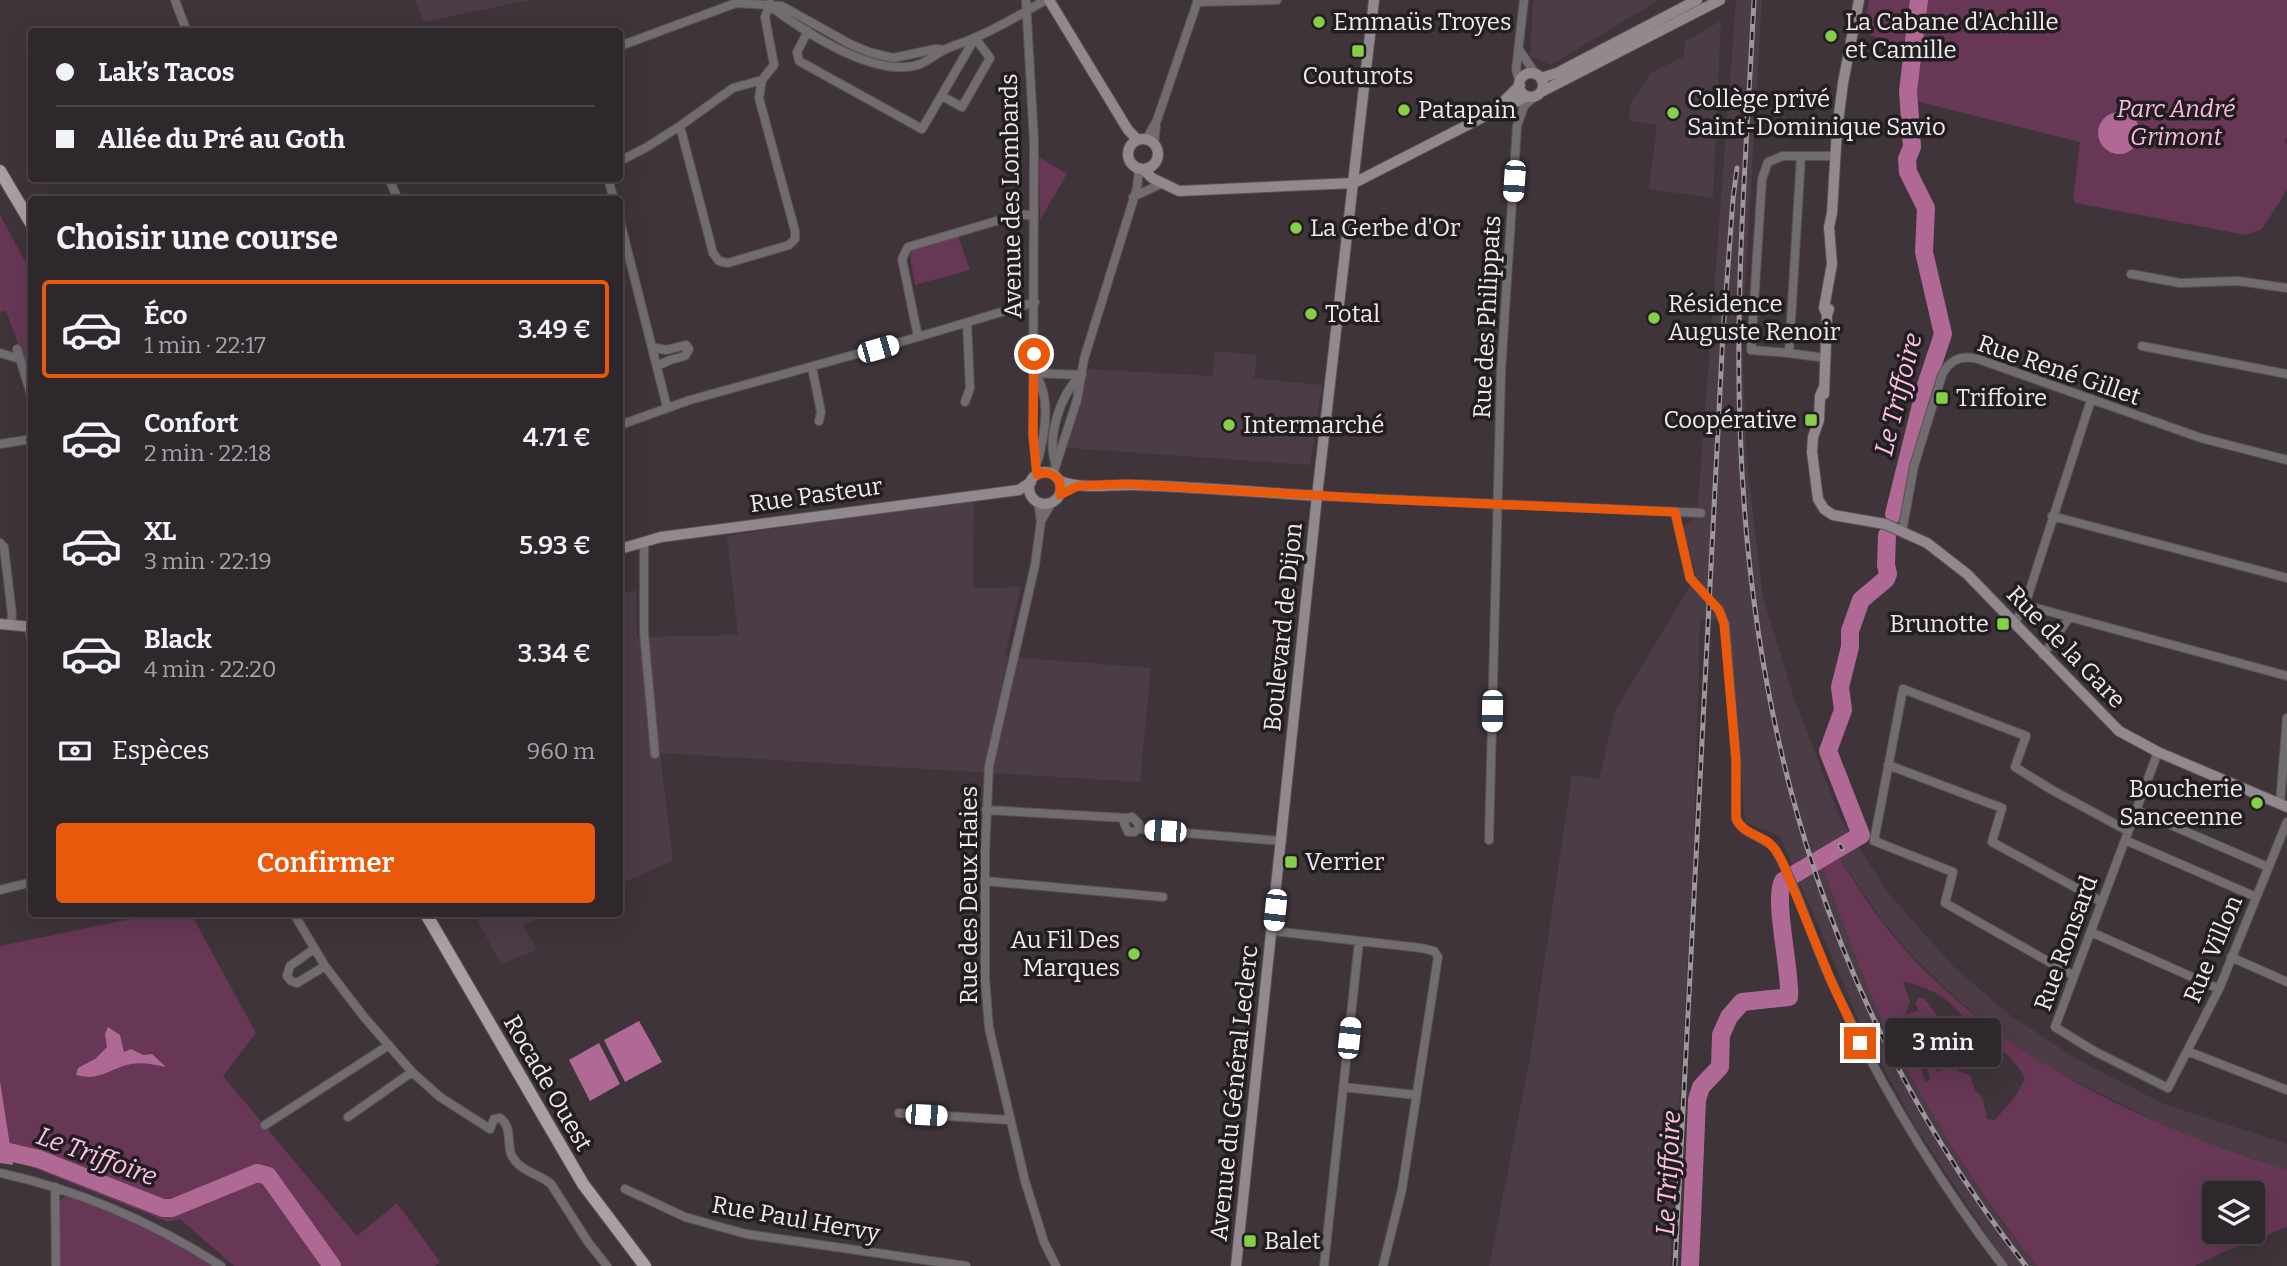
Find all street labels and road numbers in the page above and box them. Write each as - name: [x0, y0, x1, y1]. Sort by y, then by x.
- street label: Avenue des Lombards: [995, 73, 1027, 319]
- street label: Rue des Philippats: [1468, 215, 1506, 419]
- street label: Rue René Gillet: [1974, 329, 2144, 411]
- street label: Rue Pasteur: [748, 472, 884, 518]
- street label: Boulevard de Dijon: [1258, 521, 1308, 733]
- street label: Rue de la Gare: [2001, 580, 2131, 714]
- street label: Rue des Deux Haies: [955, 786, 983, 1004]
- street label: Rue Ronsard: [2029, 872, 2103, 1014]
- street label: Rue Villon: [2178, 891, 2248, 1007]
- street label: Avenue du Général Leclerc: [1205, 944, 1263, 1242]
- street label: Rocade Ouest: [498, 1010, 598, 1156]
- street label: Rue Paul Hervy: [710, 1190, 882, 1248]

